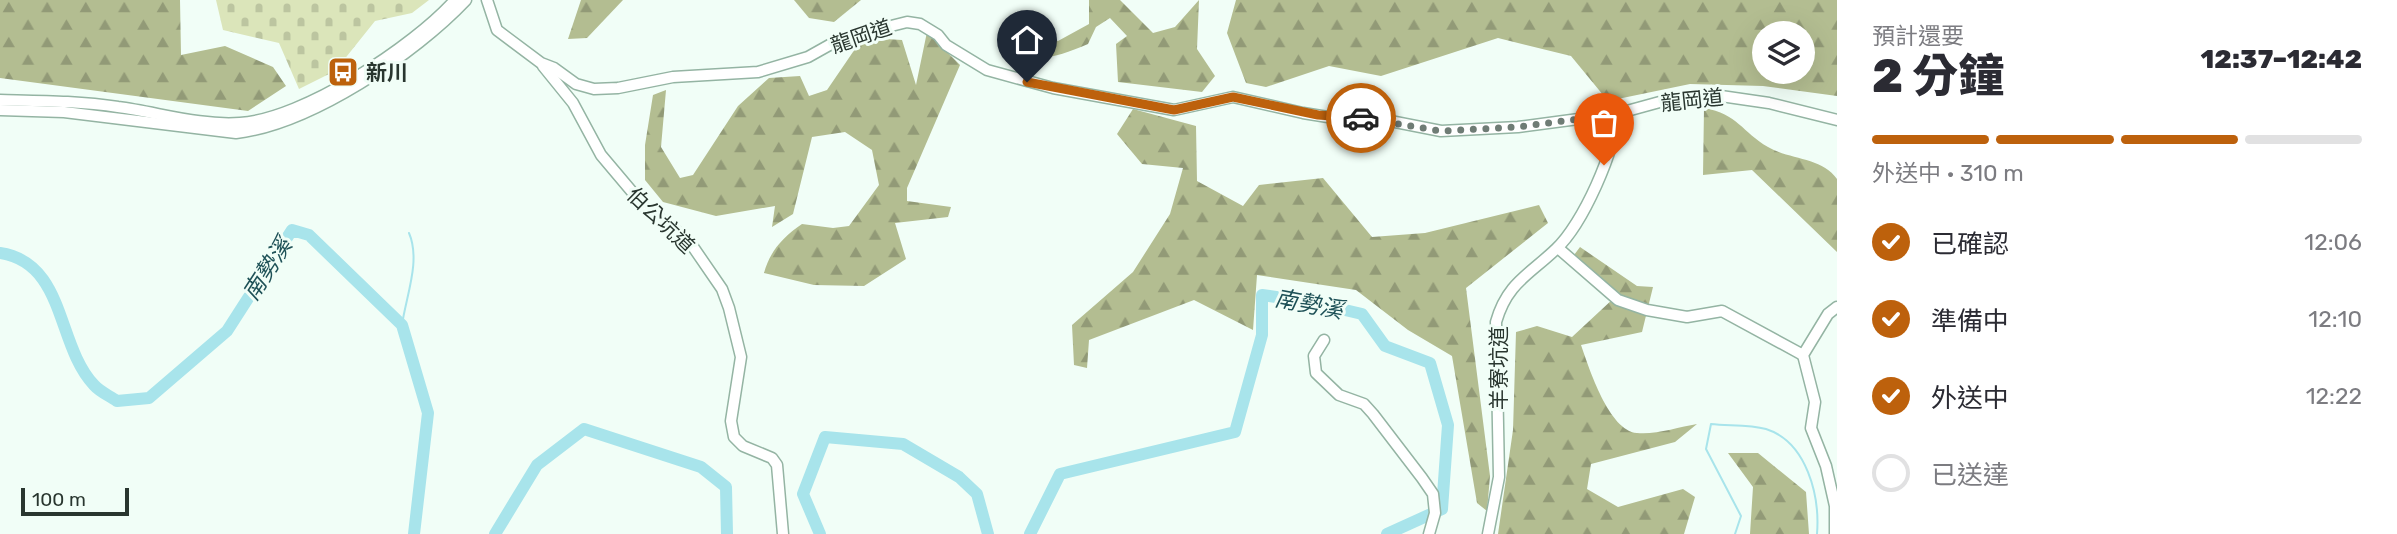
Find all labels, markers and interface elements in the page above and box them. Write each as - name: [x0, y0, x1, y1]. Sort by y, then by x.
- pin: [997, 10, 1057, 82]
- street label: 龍岡道: [827, 14, 895, 58]
- icon: home: [1008, 21, 1046, 59]
- map controls: [1752, 21, 1815, 84]
- button: layers: [1752, 21, 1815, 84]
- text: 預計還要: [1872, 22, 1964, 50]
- text: 12:37–12:42: [2201, 44, 2362, 75]
- text: 2 分鐘: [1872, 49, 2004, 104]
- bus stop icon: 新川: [326, 55, 360, 89]
- place label: 新川: [366, 60, 408, 85]
- courier: [1326, 83, 1396, 153]
- street label: 龍岡道: [1659, 84, 1725, 116]
- pin: [1574, 93, 1634, 165]
- icon: car: [1342, 99, 1380, 137]
- icon: bag: [1585, 104, 1623, 142]
- text: 外送中 · 310 m: [1872, 159, 2024, 187]
- street label: 伯公坑道: [622, 182, 700, 258]
- icon: check: [1872, 223, 1910, 261]
- text: 12:06: [2304, 228, 2362, 256]
- text: 已確認: [1931, 229, 2009, 260]
- water label: 南勢溪: [236, 230, 299, 306]
- water label: 南勢溪: [1272, 284, 1348, 325]
- icon: check: [1872, 300, 1910, 338]
- text: 12:10: [2308, 305, 2362, 333]
- text: 準備中: [1931, 306, 2009, 337]
- street label: 羊寮坑道: [1486, 326, 1511, 410]
- icon: check: [1872, 377, 1910, 415]
- text: 12:22: [2306, 382, 2362, 410]
- text: 外送中: [1931, 383, 2009, 414]
- text: 已送達: [1931, 460, 2009, 491]
- scale bar: [21, 485, 130, 517]
- text: 100 m: [32, 488, 86, 511]

